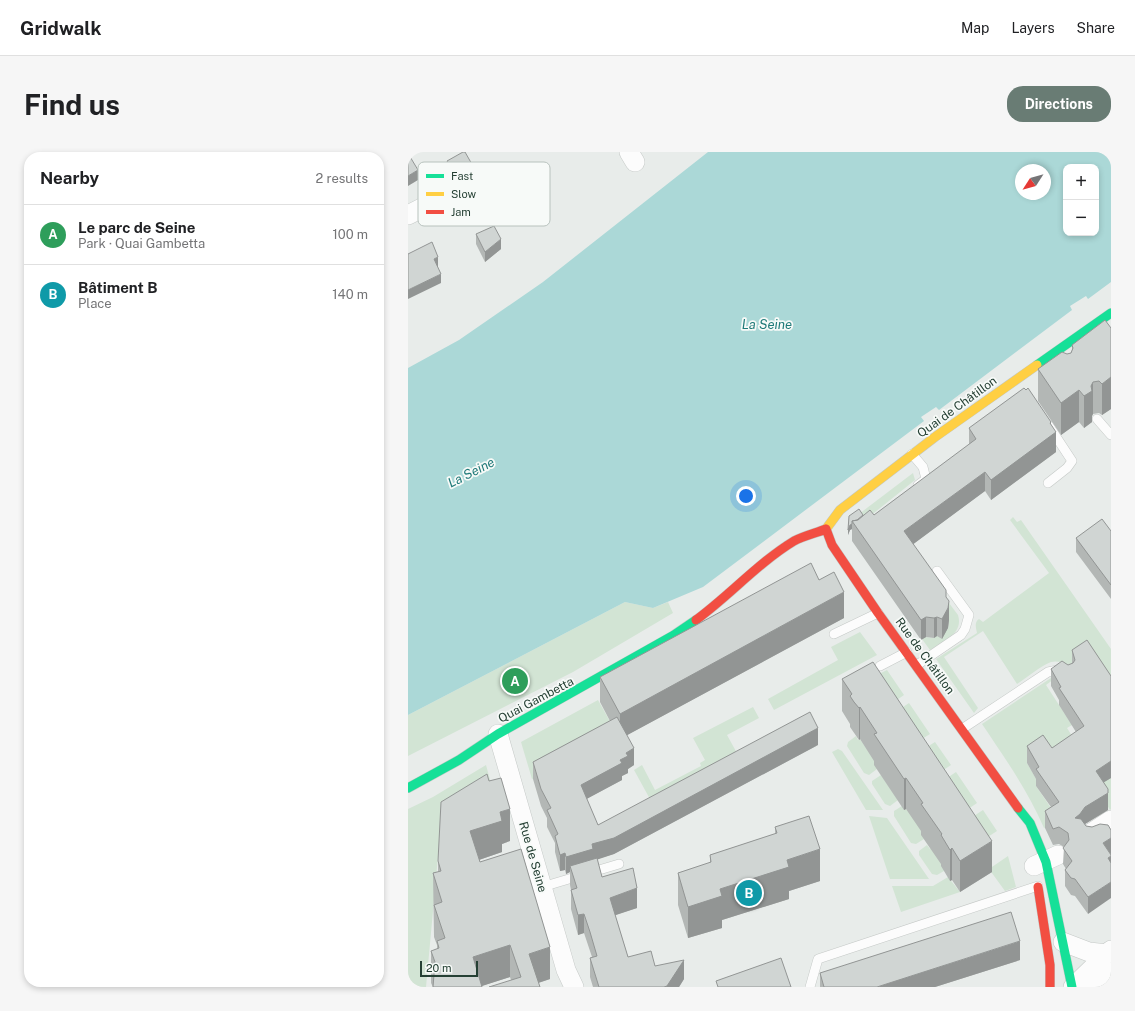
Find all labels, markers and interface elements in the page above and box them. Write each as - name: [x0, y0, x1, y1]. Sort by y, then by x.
- text: Gridwalk: [20, 17, 101, 39]
- text: Map: [961, 20, 989, 36]
- text: Layers: [1011, 20, 1055, 36]
- text: Share: [1077, 20, 1115, 36]
- button: Directions: [1007, 86, 1111, 122]
- text: Find us: [24, 88, 120, 121]
- legend: [418, 162, 550, 226]
- north arrow: [1015, 164, 1051, 200]
- map controls: [1063, 164, 1099, 236]
- button: +: [1063, 164, 1099, 200]
- text: Nearby: [40, 168, 99, 188]
- text: Fast: [451, 170, 473, 182]
- text: 2 results: [316, 171, 368, 186]
- text: Slow: [451, 188, 477, 200]
- button: −: [1063, 200, 1099, 236]
- text: Jam: [451, 206, 471, 218]
- text: Le parc de Seine: [78, 219, 195, 236]
- text: A: [48, 227, 58, 242]
- text: 100 m: [332, 227, 368, 242]
- text: Park · Quai Gambetta: [78, 236, 205, 251]
- text: Bâtiment B: [78, 279, 157, 296]
- text: B: [49, 287, 57, 302]
- text: 140 m: [332, 287, 368, 302]
- text: Place: [78, 296, 112, 311]
- water label: La Seine: [742, 317, 792, 332]
- street label: Quai de Châtillon: [915, 373, 1000, 441]
- water label: La Seine: [445, 454, 497, 491]
- your location: [736, 486, 756, 506]
- street label: Rue de Châtillon: [893, 615, 957, 697]
- pin: A: [502, 666, 528, 696]
- street label: Quai Gambetta: [496, 674, 576, 726]
- street label: Rue de Seine: [516, 820, 550, 894]
- pin: B: [736, 878, 762, 908]
- scale bar: [420, 959, 478, 978]
- text: 20 m: [426, 962, 451, 974]

